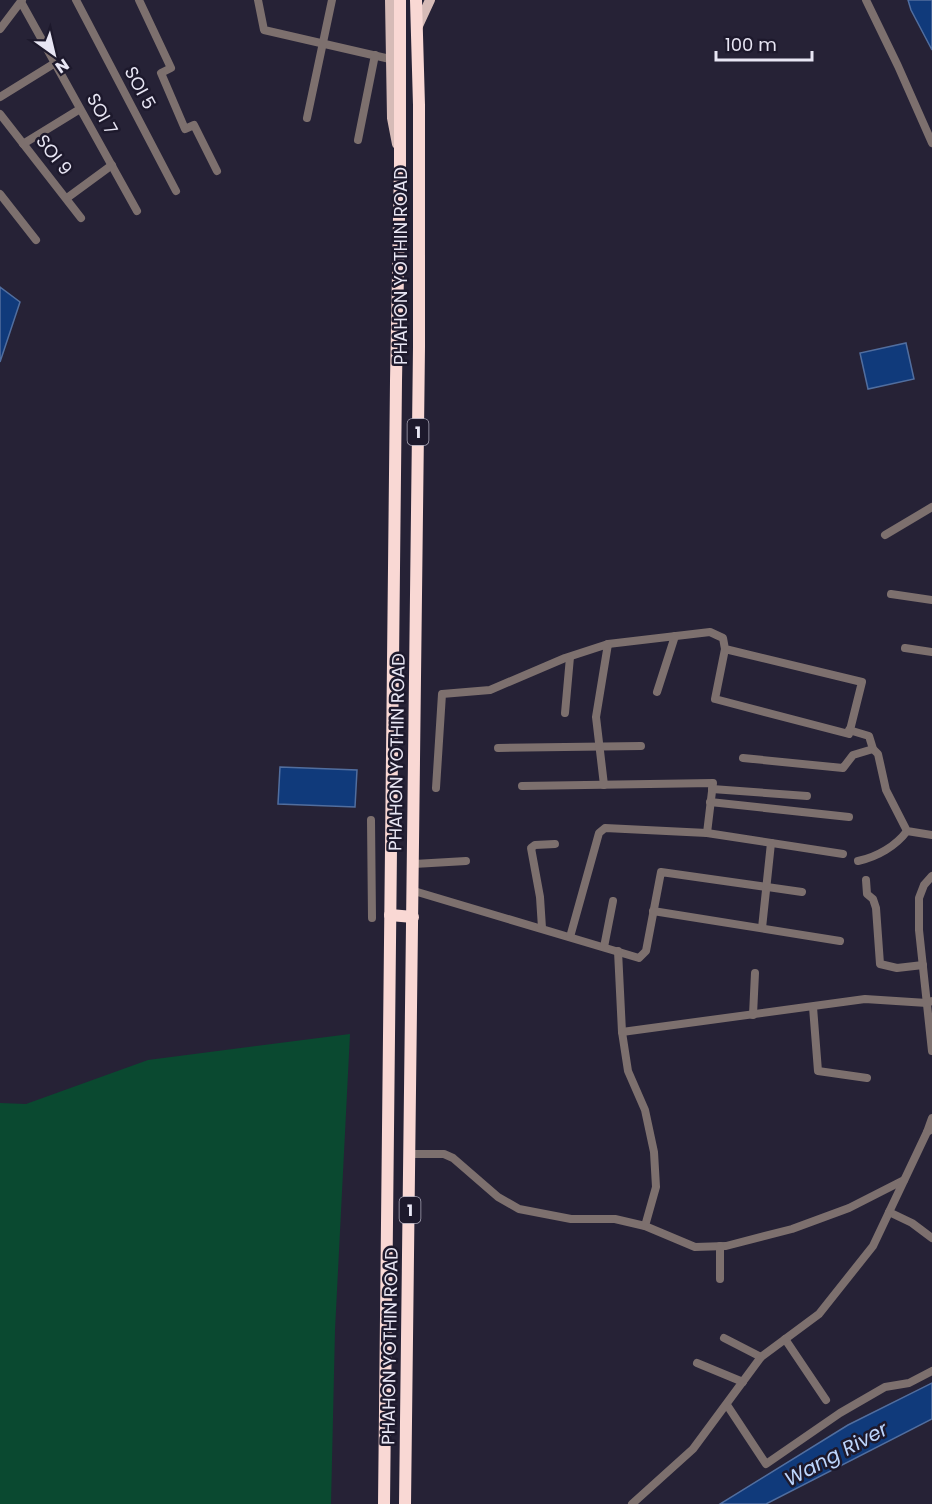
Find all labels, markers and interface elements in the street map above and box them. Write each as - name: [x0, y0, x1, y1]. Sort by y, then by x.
- north arrow: [24, 24, 84, 84]
- scale bar: [716, 24, 812, 62]
- text: 100 m: [725, 32, 777, 57]
- text: N: [51, 53, 74, 79]
- street label: SOI 5: [119, 62, 162, 114]
- street label: SOI 7: [81, 89, 124, 139]
- street label: SOI 9: [31, 129, 78, 180]
- street label: PHAHON YOTHIN ROAD: [388, 167, 413, 365]
- road number: 1: [408, 419, 428, 445]
- street label: PHAHON YOTHIN ROAD: [382, 653, 411, 851]
- road number: 1: [400, 1197, 420, 1223]
- street label: PHAHON YOTHIN ROAD: [375, 1247, 404, 1445]
- water label: Wang River: [779, 1415, 893, 1493]

